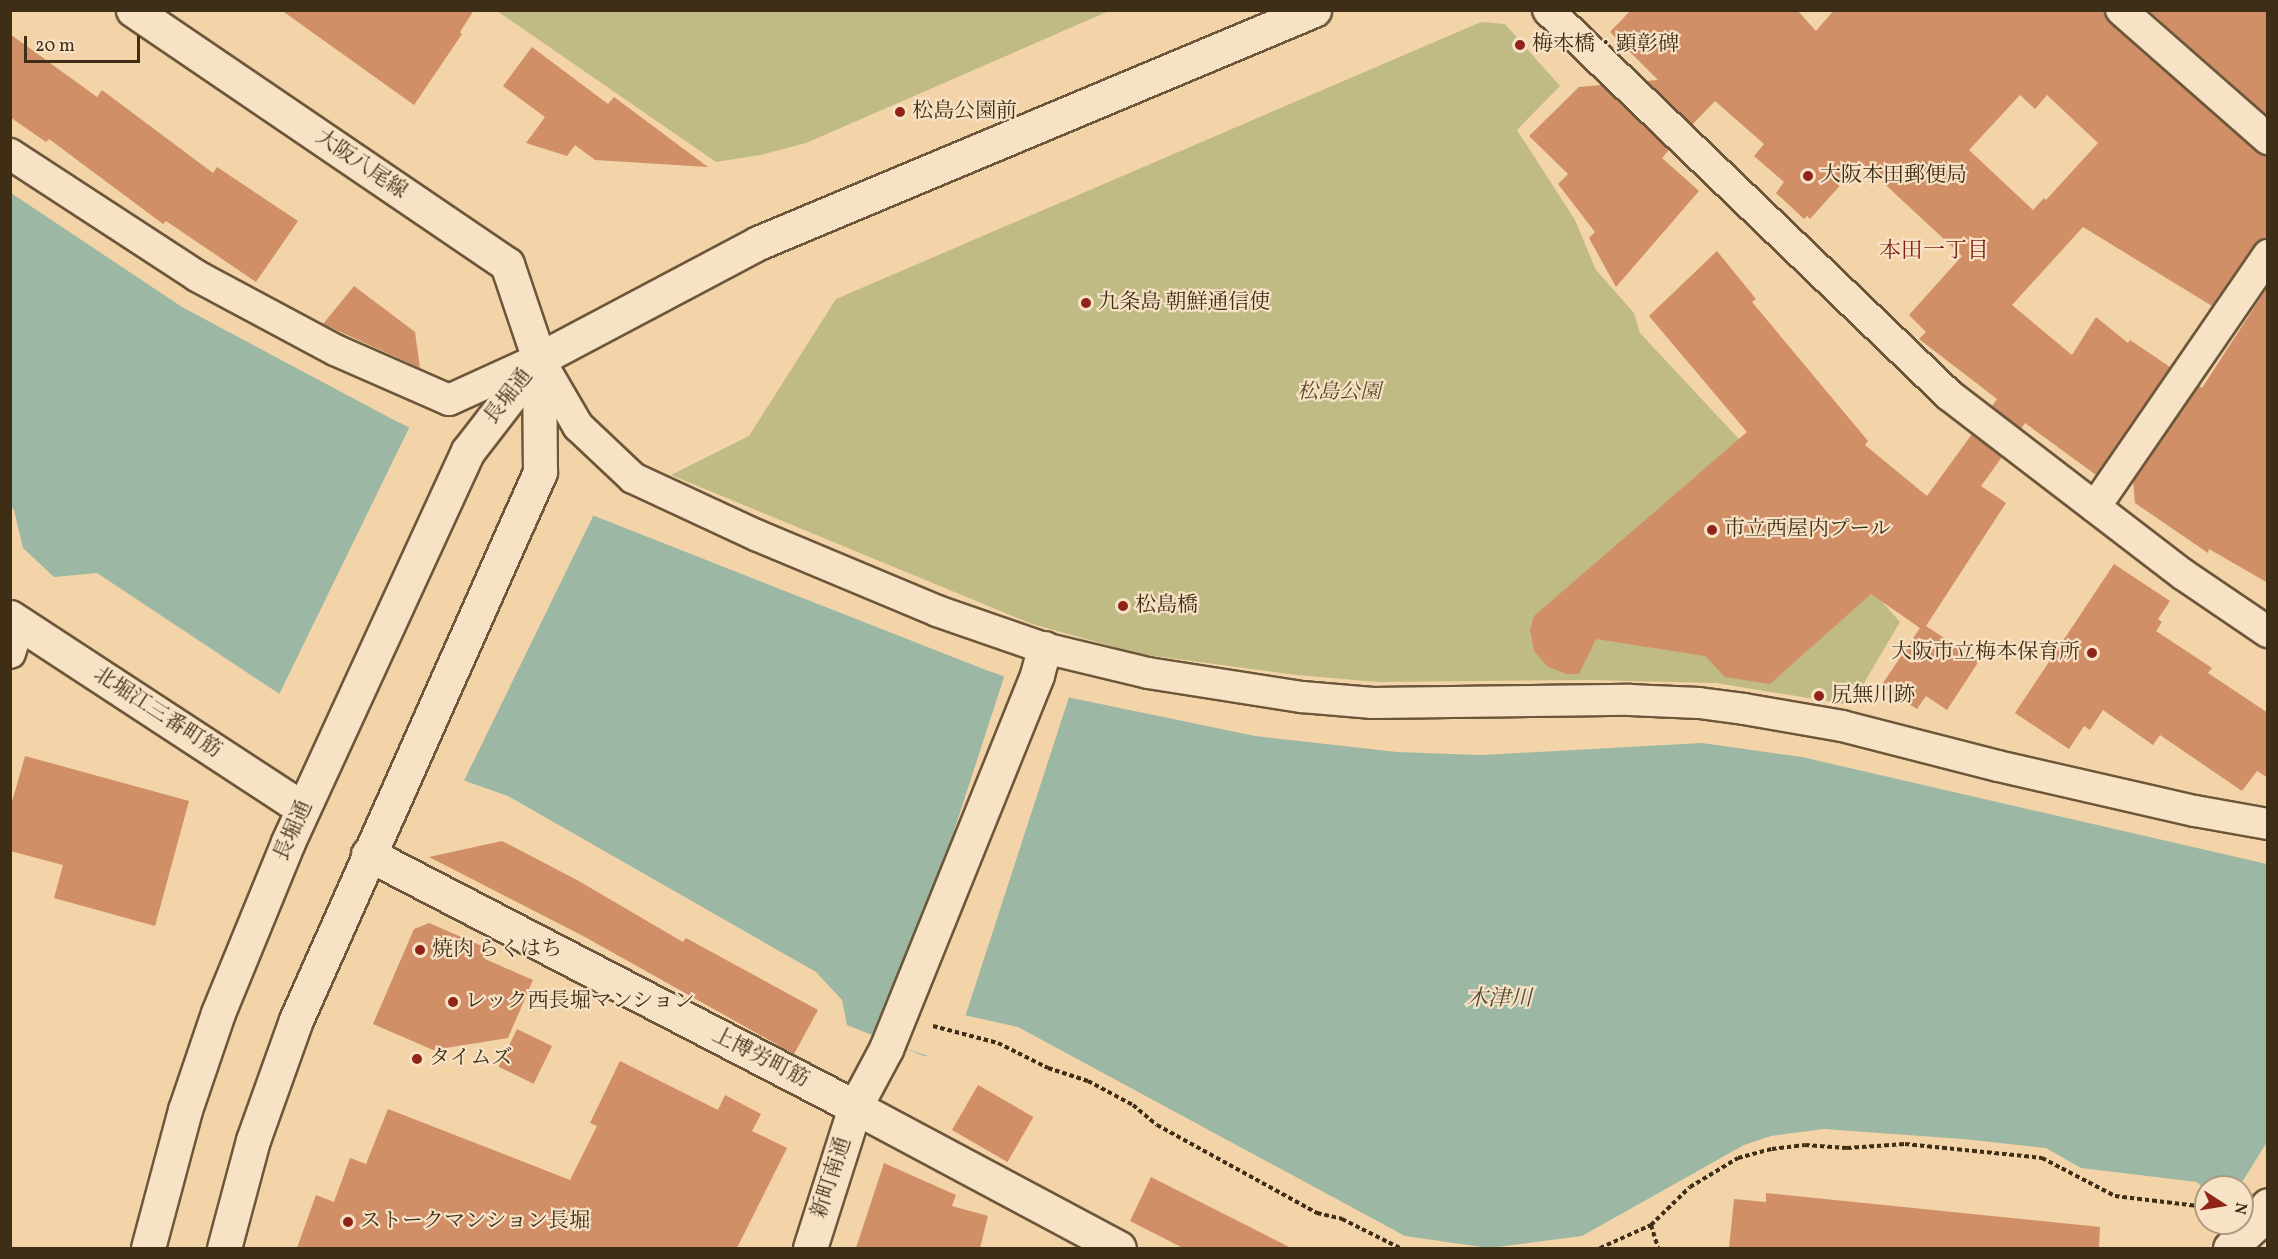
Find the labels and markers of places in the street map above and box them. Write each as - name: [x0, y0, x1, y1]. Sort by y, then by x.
- place label: 梅本橋・顕彰碑: [1532, 32, 1679, 58]
- marker: 梅本橋・顕彰碑: [1513, 38, 1527, 52]
- place label: 松島公園前: [912, 99, 1017, 125]
- marker: 松島公園前: [893, 105, 907, 119]
- place label: 大阪本田郵便局: [1820, 163, 1967, 189]
- marker: 大阪本田郵便局: [1801, 169, 1815, 183]
- place label: 九条島 朝鮮通信使: [1098, 290, 1270, 316]
- marker: 九条島 朝鮮通信使: [1079, 296, 1093, 310]
- place label: 市立西屋内プール: [1724, 517, 1891, 543]
- marker: 市立西屋内プール: [1705, 523, 1719, 537]
- place label: 松島橋: [1135, 593, 1198, 619]
- marker: 松島橋: [1116, 599, 1130, 613]
- place label: 大阪市立梅本保育所: [1891, 640, 2080, 666]
- marker: 大阪市立梅本保育所: [2085, 646, 2099, 660]
- place label: 尻無川跡: [1831, 683, 1915, 709]
- marker: 尻無川跡: [1812, 689, 1826, 703]
- place label: 焼肉 らくはち: [432, 937, 562, 963]
- marker: 焼肉 らくはち: [413, 943, 427, 957]
- place label: レック西長堀マンション: [465, 989, 696, 1015]
- marker: レック西長堀マンション: [446, 995, 460, 1009]
- place label: タイムズ: [429, 1046, 513, 1072]
- marker: タイムズ: [410, 1052, 424, 1066]
- place label: ストークマンション長堀: [360, 1209, 591, 1235]
- marker: ストークマンション長堀: [341, 1215, 355, 1229]

